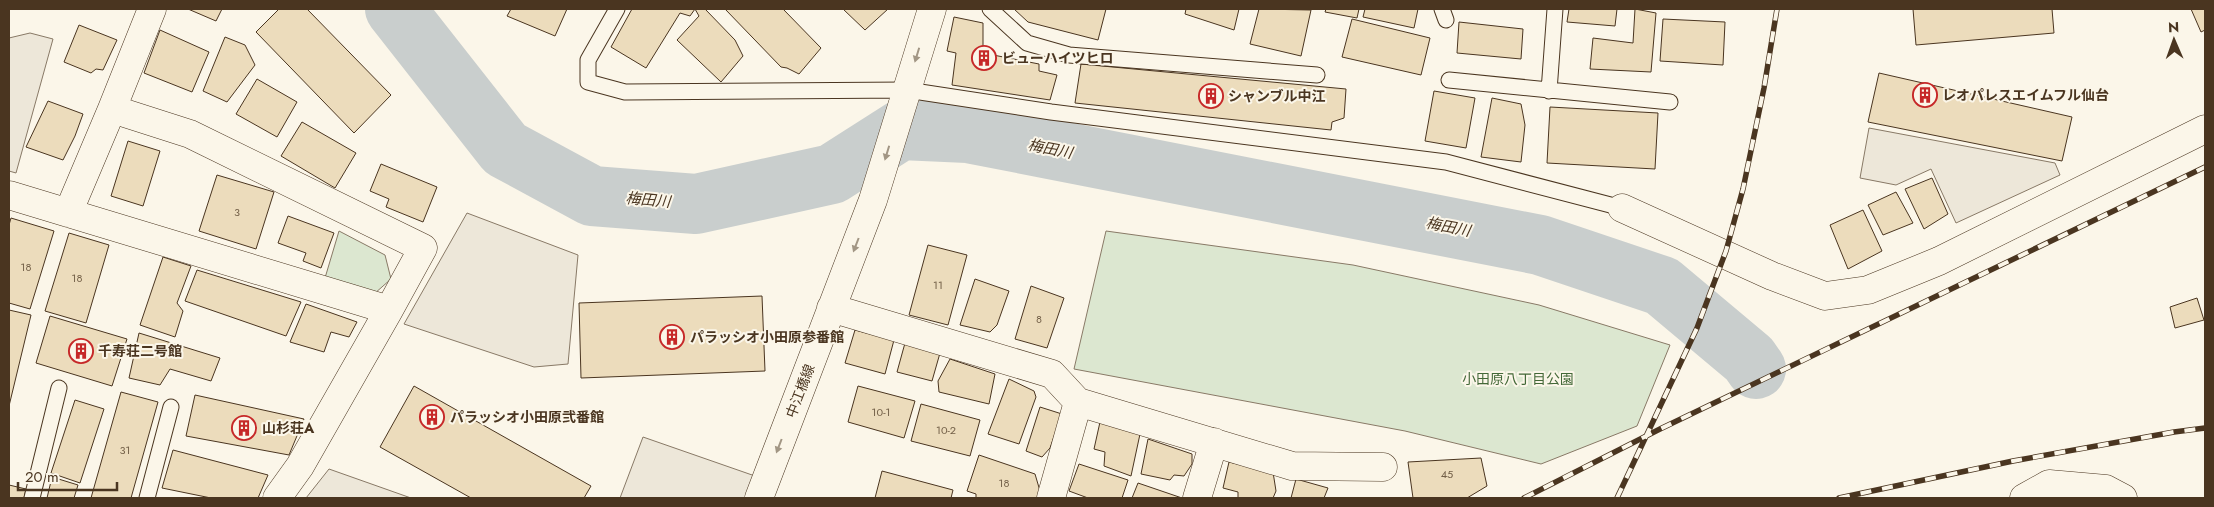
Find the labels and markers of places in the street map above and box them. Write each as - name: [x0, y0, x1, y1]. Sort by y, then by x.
- building icon: ビューハイツヒロ: [971, 45, 997, 71]
- place label: ビューハイツヒロ: [1002, 48, 1113, 68]
- building icon: レオパレスエイムフル仙台: [1912, 82, 1938, 108]
- building icon: シャンブル中江: [1198, 83, 1224, 109]
- place label: レオパレスエイムフル仙台: [1942, 85, 2109, 105]
- place label: シャンブル中江: [1228, 86, 1326, 106]
- building icon: パラッシオ小田原参番館: [659, 324, 685, 350]
- place label: パラッシオ小田原参番館: [690, 327, 844, 347]
- building icon: 千寿荘二号館: [68, 338, 94, 364]
- place label: 千寿荘二号館: [98, 341, 182, 361]
- building icon: パラッシオ小田原弐番館: [419, 404, 445, 430]
- place label: パラッシオ小田原弐番館: [450, 407, 604, 427]
- building icon: 山杉荘A: [231, 415, 257, 441]
- place label: 山杉荘A: [262, 418, 315, 438]

